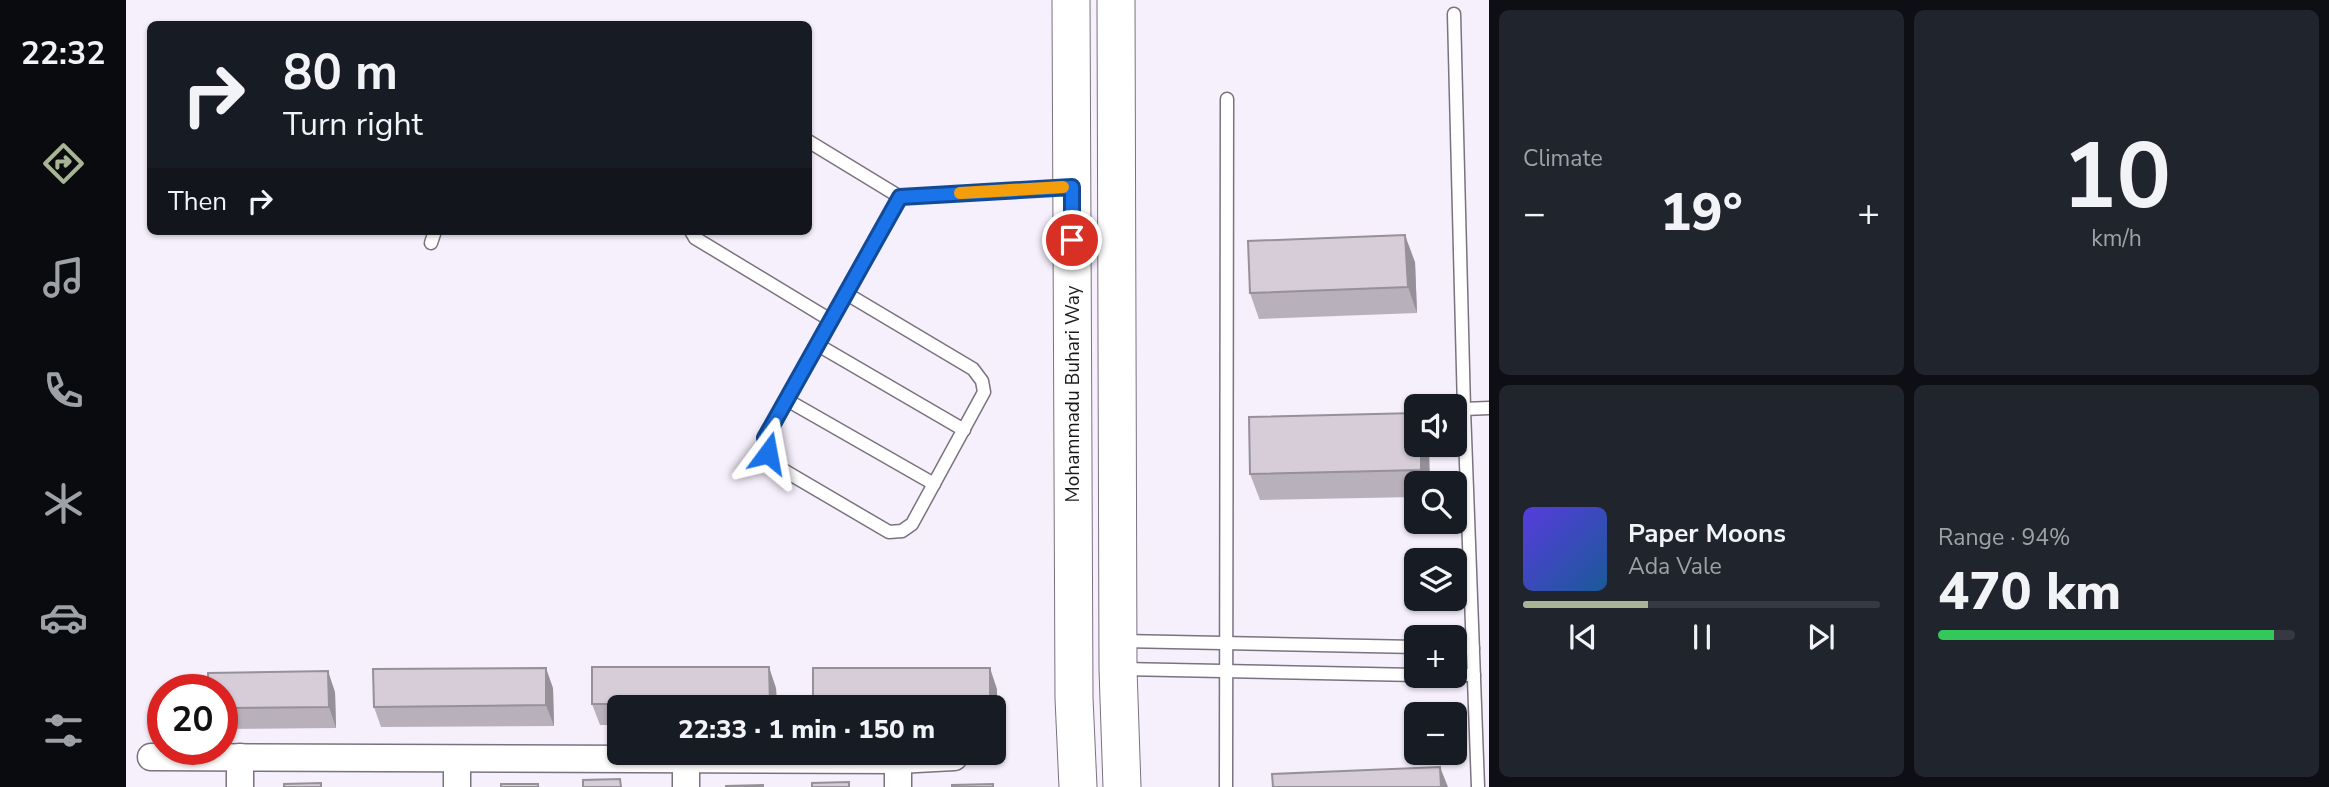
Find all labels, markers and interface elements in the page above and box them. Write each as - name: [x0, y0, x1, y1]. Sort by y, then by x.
- text: 22:32: [21, 32, 105, 75]
- text: 80 m: [283, 39, 398, 106]
- icon: right: [168, 49, 259, 140]
- text: Turn right: [283, 103, 423, 146]
- text: 10: [2062, 115, 2171, 239]
- icon: directions: [39, 139, 88, 188]
- text: Climate: [1523, 143, 1603, 174]
- text: 19°: [1660, 177, 1743, 248]
- icon: right: [241, 182, 279, 220]
- text: Then: [168, 184, 227, 219]
- text: −: [1523, 188, 1546, 239]
- text: +: [1857, 188, 1880, 239]
- pin: [1042, 210, 1102, 270]
- icon: arrive: [1053, 221, 1091, 259]
- text: km/h: [2091, 223, 2142, 254]
- icon: music: [39, 253, 88, 302]
- street label: Mohammadu Buhari Way: [1060, 285, 1086, 502]
- icon: phone: [39, 366, 88, 415]
- map controls: [1404, 394, 1467, 765]
- button: sound: [1404, 394, 1467, 457]
- position arrow: [731, 416, 805, 490]
- button: search: [1404, 471, 1467, 534]
- icon: climate: [39, 479, 88, 528]
- text: Paper Moons: [1628, 516, 1786, 551]
- text: Range · 94%: [1938, 522, 2070, 553]
- button: layers: [1404, 548, 1467, 611]
- text: Ada Vale: [1628, 551, 1722, 582]
- text: 470 km: [1938, 556, 2121, 627]
- icon: car: [39, 593, 88, 642]
- icon: previous: [1564, 618, 1602, 656]
- icon: pause: [1683, 618, 1721, 656]
- icon: next: [1802, 618, 1840, 656]
- button: +: [1404, 625, 1467, 688]
- speed limit sign: 20: [147, 674, 238, 765]
- button: −: [1404, 702, 1467, 765]
- icon: filters: [39, 706, 88, 755]
- text: 22:33 · 1 min · 150 m: [678, 712, 935, 747]

